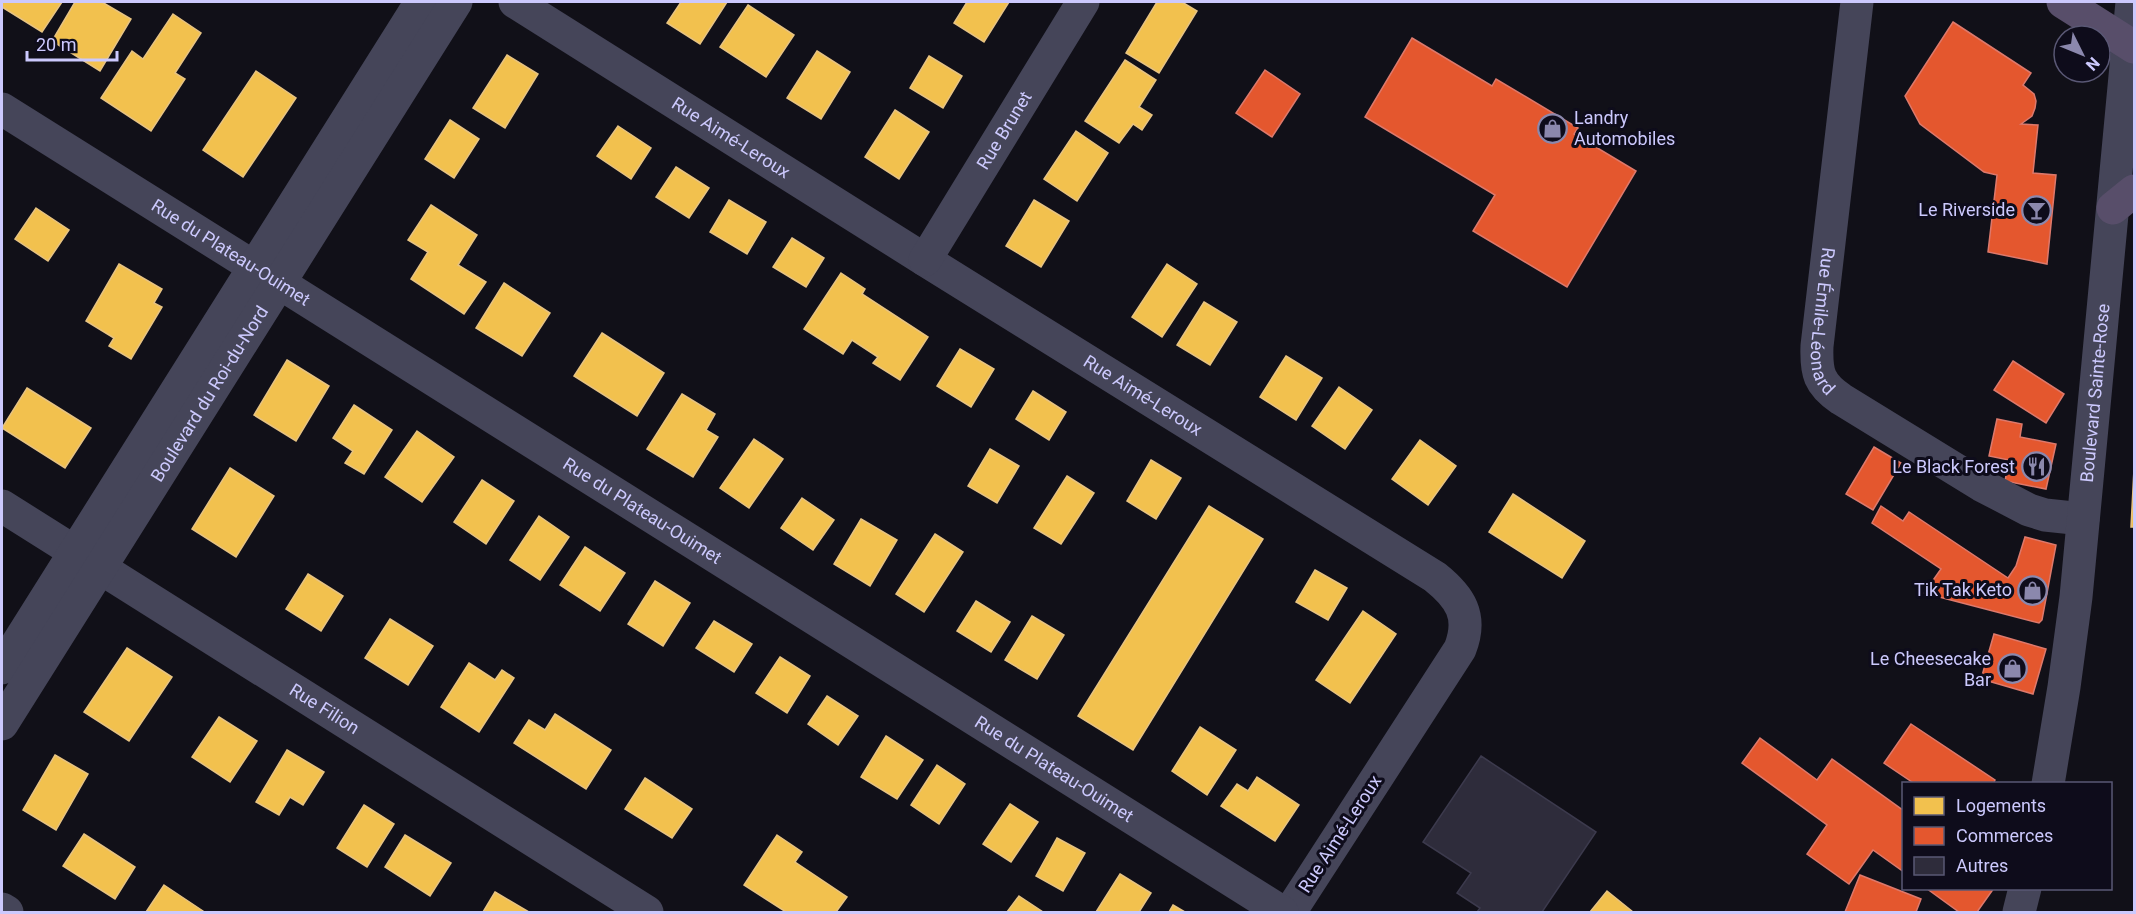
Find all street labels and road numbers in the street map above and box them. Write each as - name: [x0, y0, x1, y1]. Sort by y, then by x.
- street label: Rue Brunet: [972, 87, 1036, 173]
- street label: Rue Aimé-Leroux: [668, 92, 794, 182]
- street label: Rue du Plateau-Ouimet: [148, 194, 314, 310]
- street label: Rue Émile-Léonard: [1807, 246, 1840, 399]
- street label: Boulevard du Roi-du-Nord: [146, 302, 272, 485]
- street label: Boulevard Sainte-Rose: [2076, 303, 2114, 483]
- street label: Rue Aimé-Leroux: [1080, 350, 1206, 440]
- street label: Rue du Plateau-Ouimet: [559, 453, 726, 568]
- street label: Rue Filion: [286, 679, 363, 738]
- street label: Rue du Plateau-Ouimet: [971, 711, 1138, 826]
- street label: Rue Aimé-Leroux: [1294, 771, 1385, 896]

